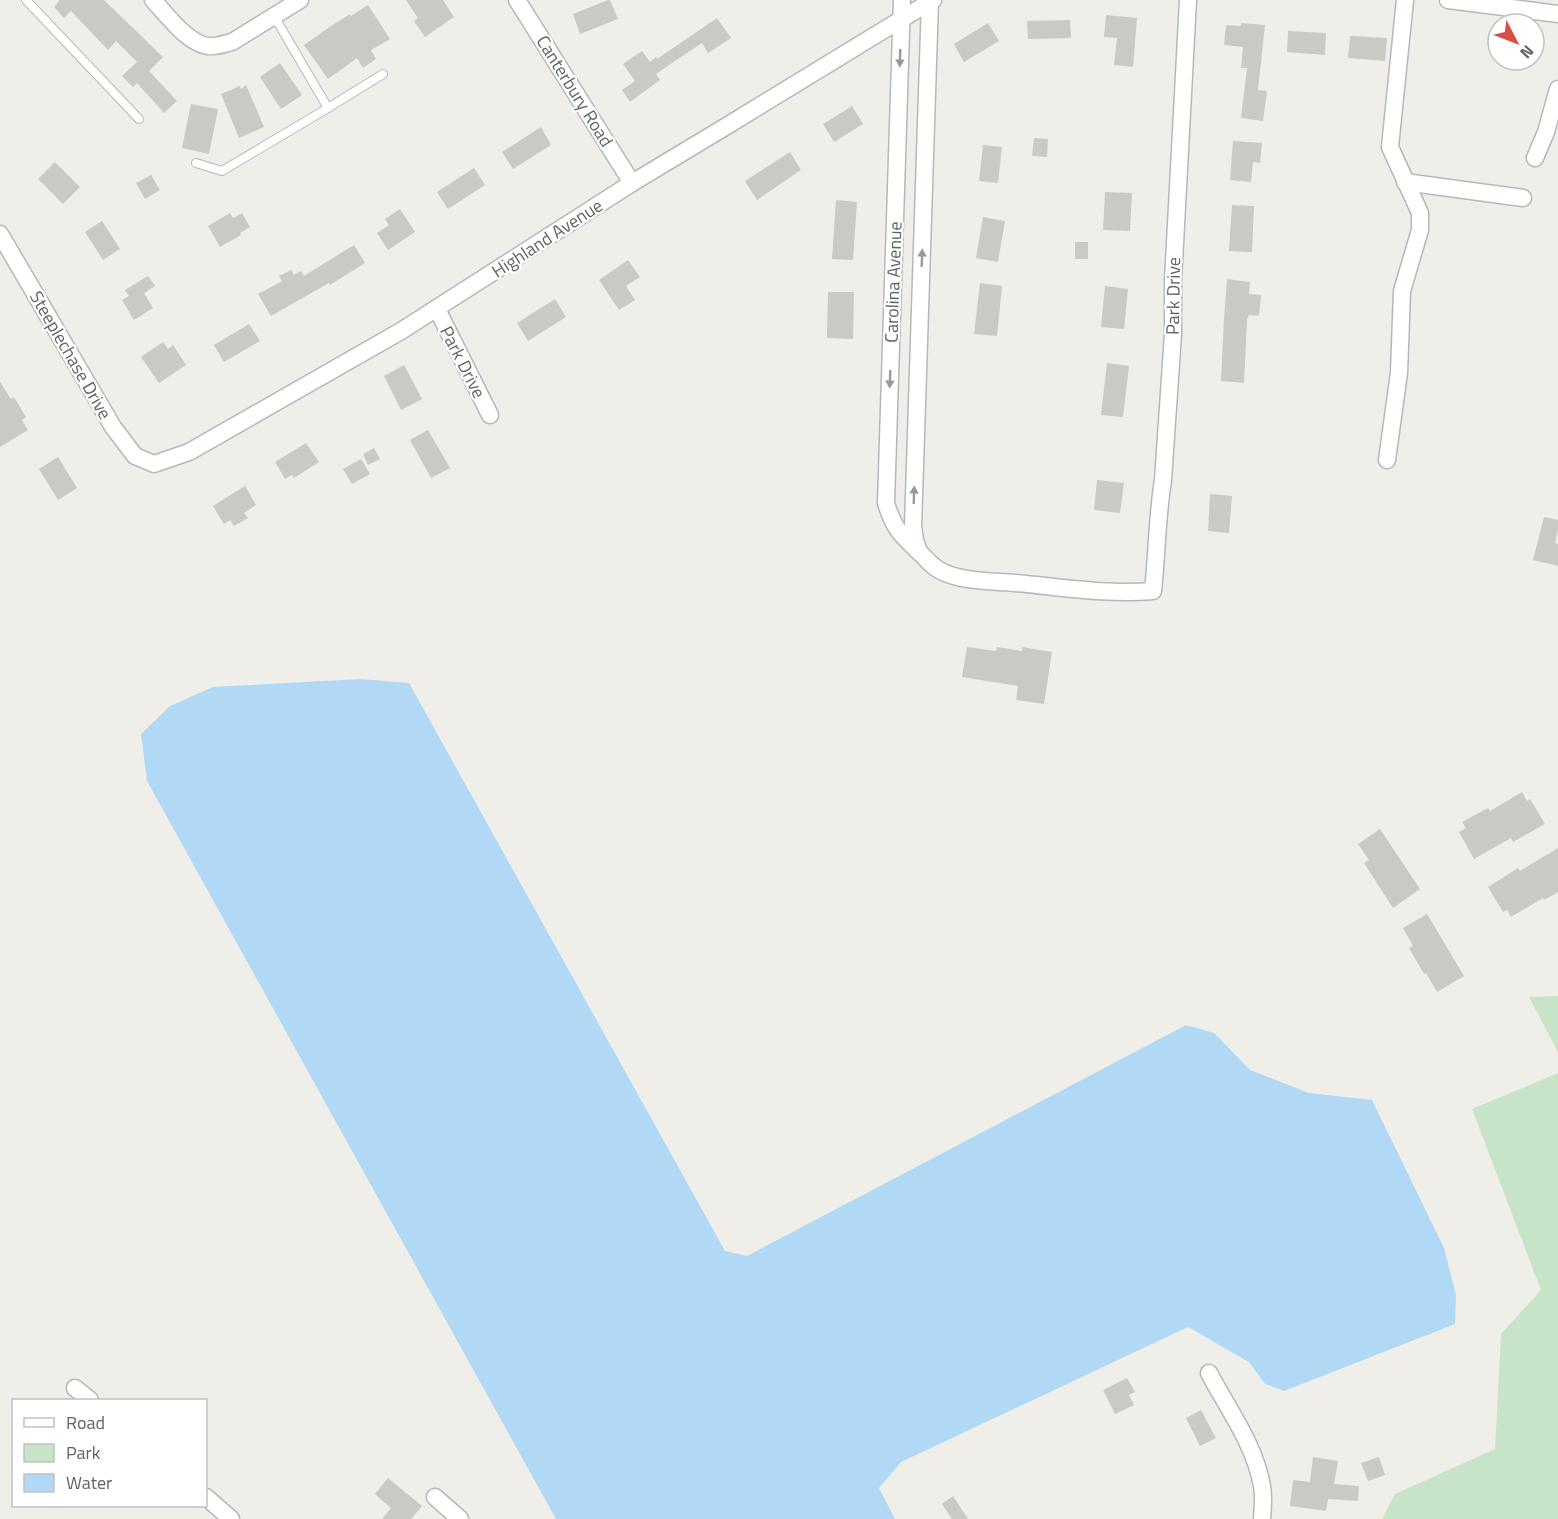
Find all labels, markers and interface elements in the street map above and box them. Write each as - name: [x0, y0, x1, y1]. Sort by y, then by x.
- north arrow: [1486, 12, 1546, 72]
- street label: Canterbury Road: [530, 30, 620, 152]
- text: N: [1515, 40, 1540, 64]
- one-way arrow: [896, 49, 905, 68]
- street label: Highland Avenue: [486, 192, 608, 284]
- street label: Carolina Avenue: [877, 221, 909, 343]
- one-way arrow: [917, 249, 926, 268]
- street label: Park Drive: [1159, 257, 1187, 335]
- street label: Steeplechase Drive: [23, 286, 119, 424]
- street label: Park Drive: [433, 321, 493, 403]
- one-way arrow: [886, 370, 895, 389]
- one-way arrow: [909, 486, 918, 505]
- legend: [12, 1399, 207, 1507]
- text: Road: [66, 1409, 105, 1436]
- text: Park: [66, 1439, 101, 1466]
- text: Water: [66, 1469, 112, 1496]

